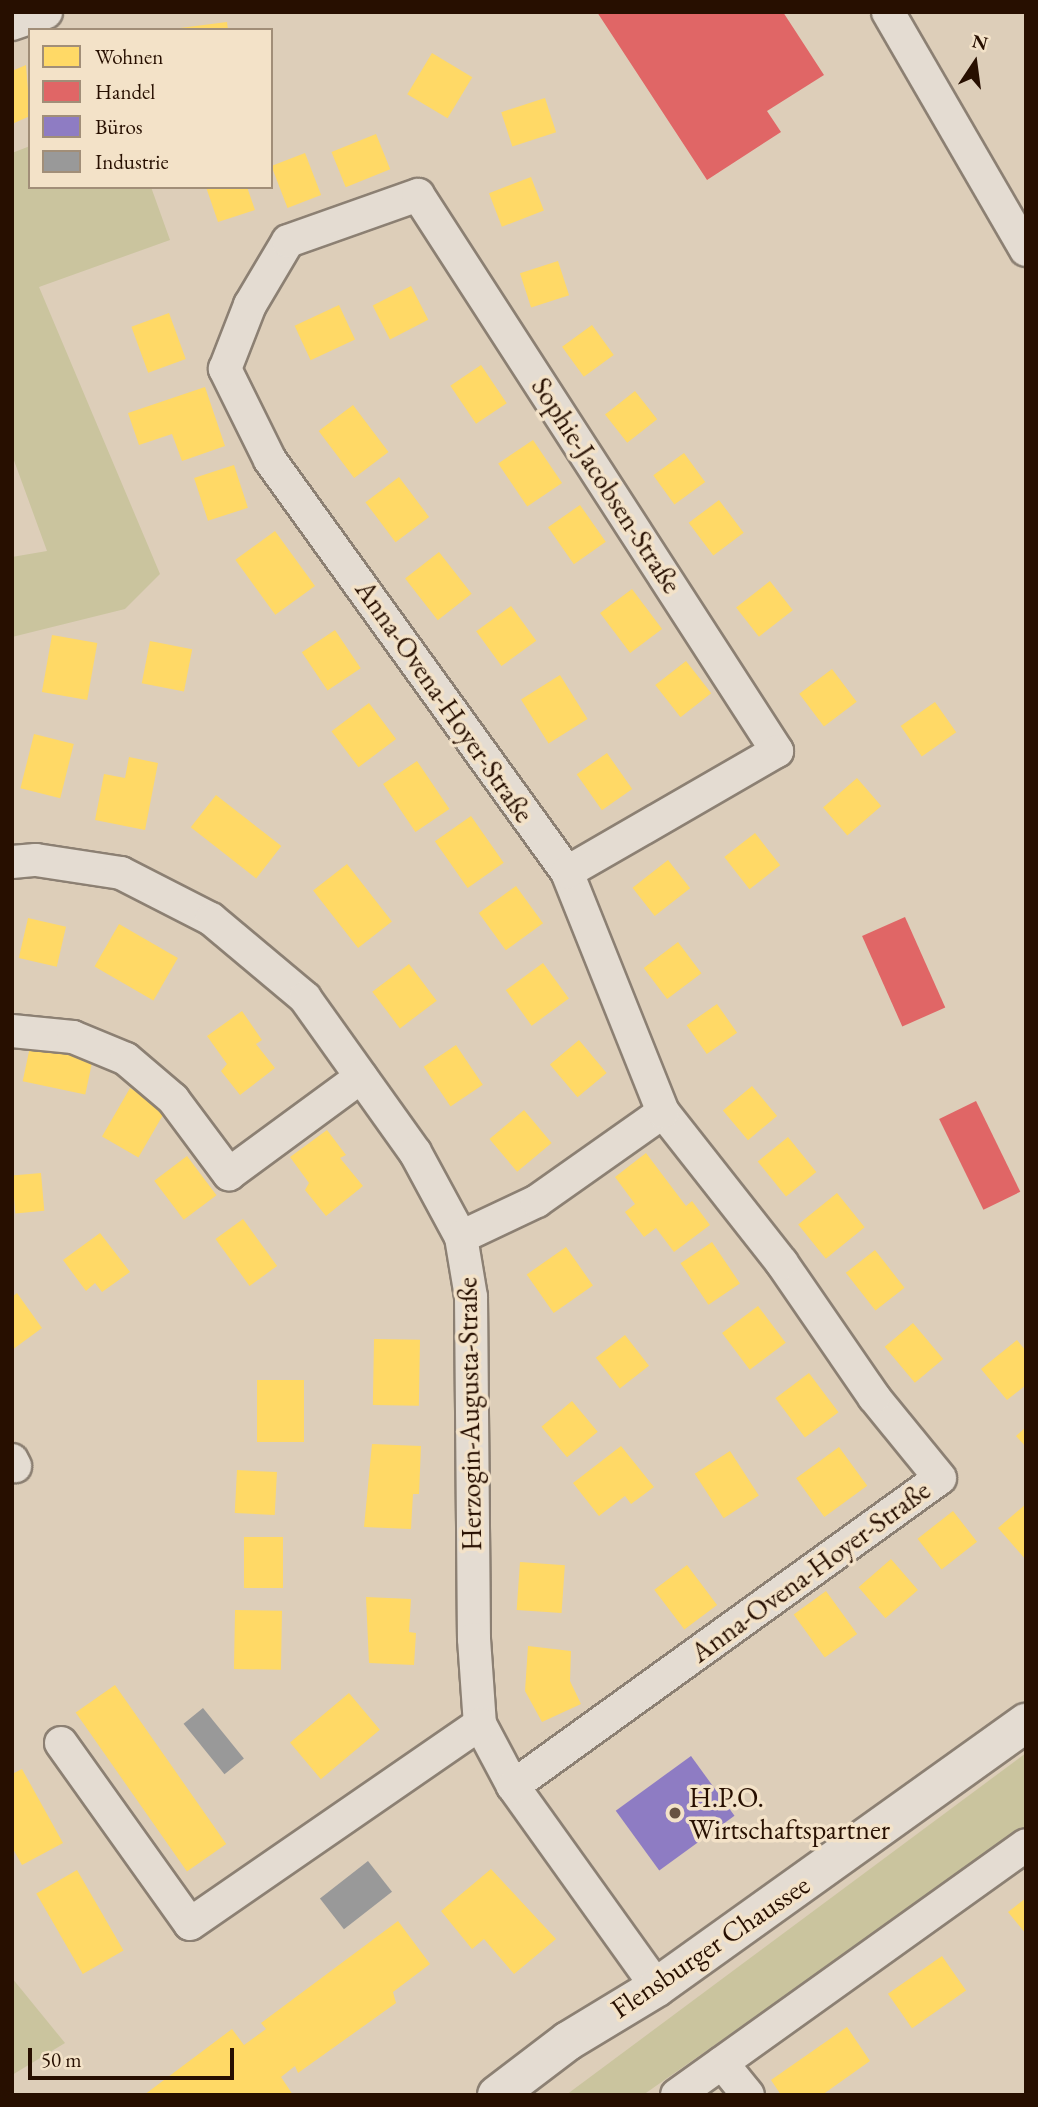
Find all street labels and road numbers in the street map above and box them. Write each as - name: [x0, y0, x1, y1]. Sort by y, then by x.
- street label: Sophie-Jacobsen-Straße: [525, 371, 689, 599]
- street label: Anna-Ovena-Hoyer-Straße: [349, 573, 541, 829]
- street label: Herzogin-Augusta-Straße: [450, 1277, 488, 1551]
- street label: Anna-Ovena-Hoyer-Straße: [684, 1473, 936, 1669]
- street label: Flensburger Chaussee: [604, 1867, 816, 2025]

